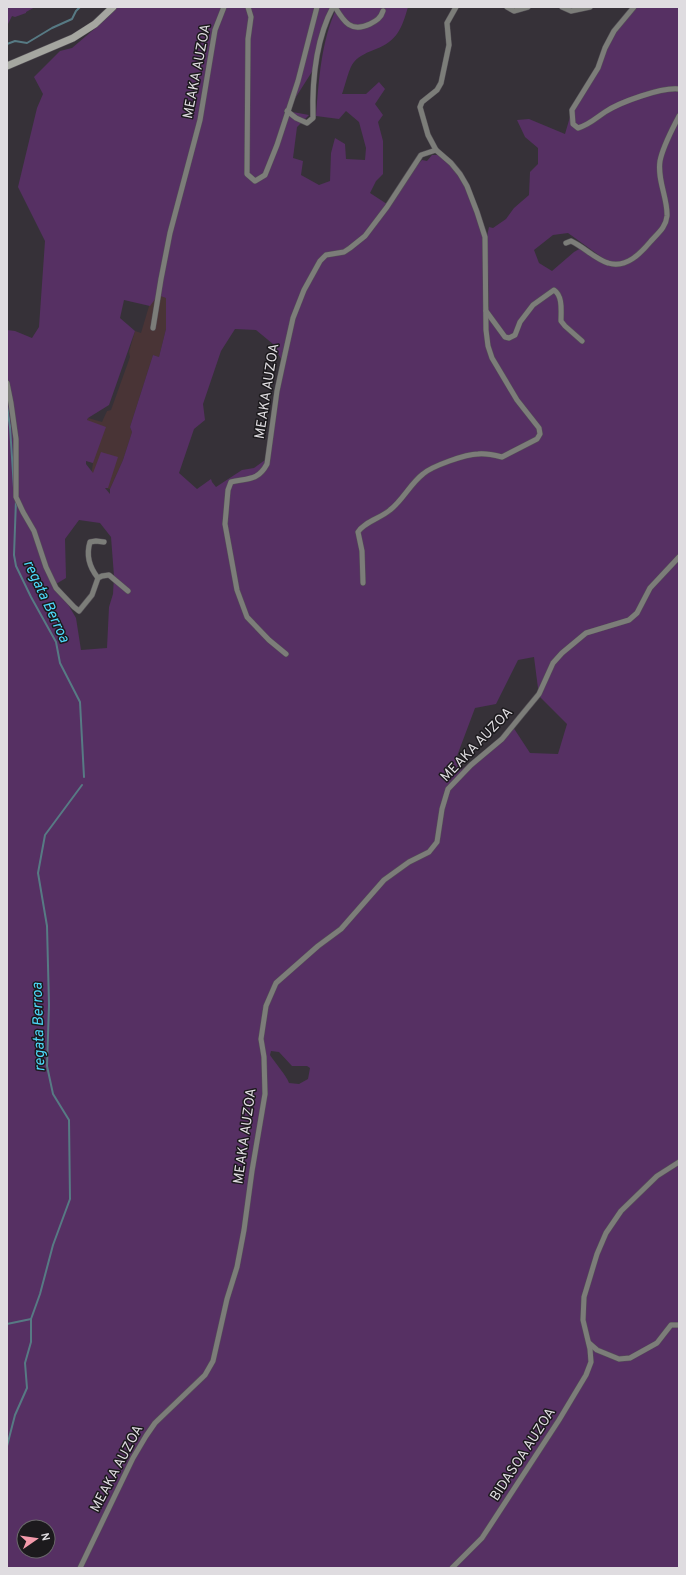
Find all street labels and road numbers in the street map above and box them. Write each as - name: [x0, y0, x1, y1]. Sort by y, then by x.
- street label: MEAKA AUZOA: [180, 22, 215, 120]
- street label: MEAKA AUZOA: [252, 342, 283, 440]
- street label: MEAKA AUZOA: [437, 704, 517, 786]
- street label: MEAKA AUZOA: [230, 1087, 261, 1185]
- street label: BIDASOA AUZOA: [487, 1405, 560, 1505]
- street label: MEAKA AUZOA: [87, 1422, 147, 1515]

